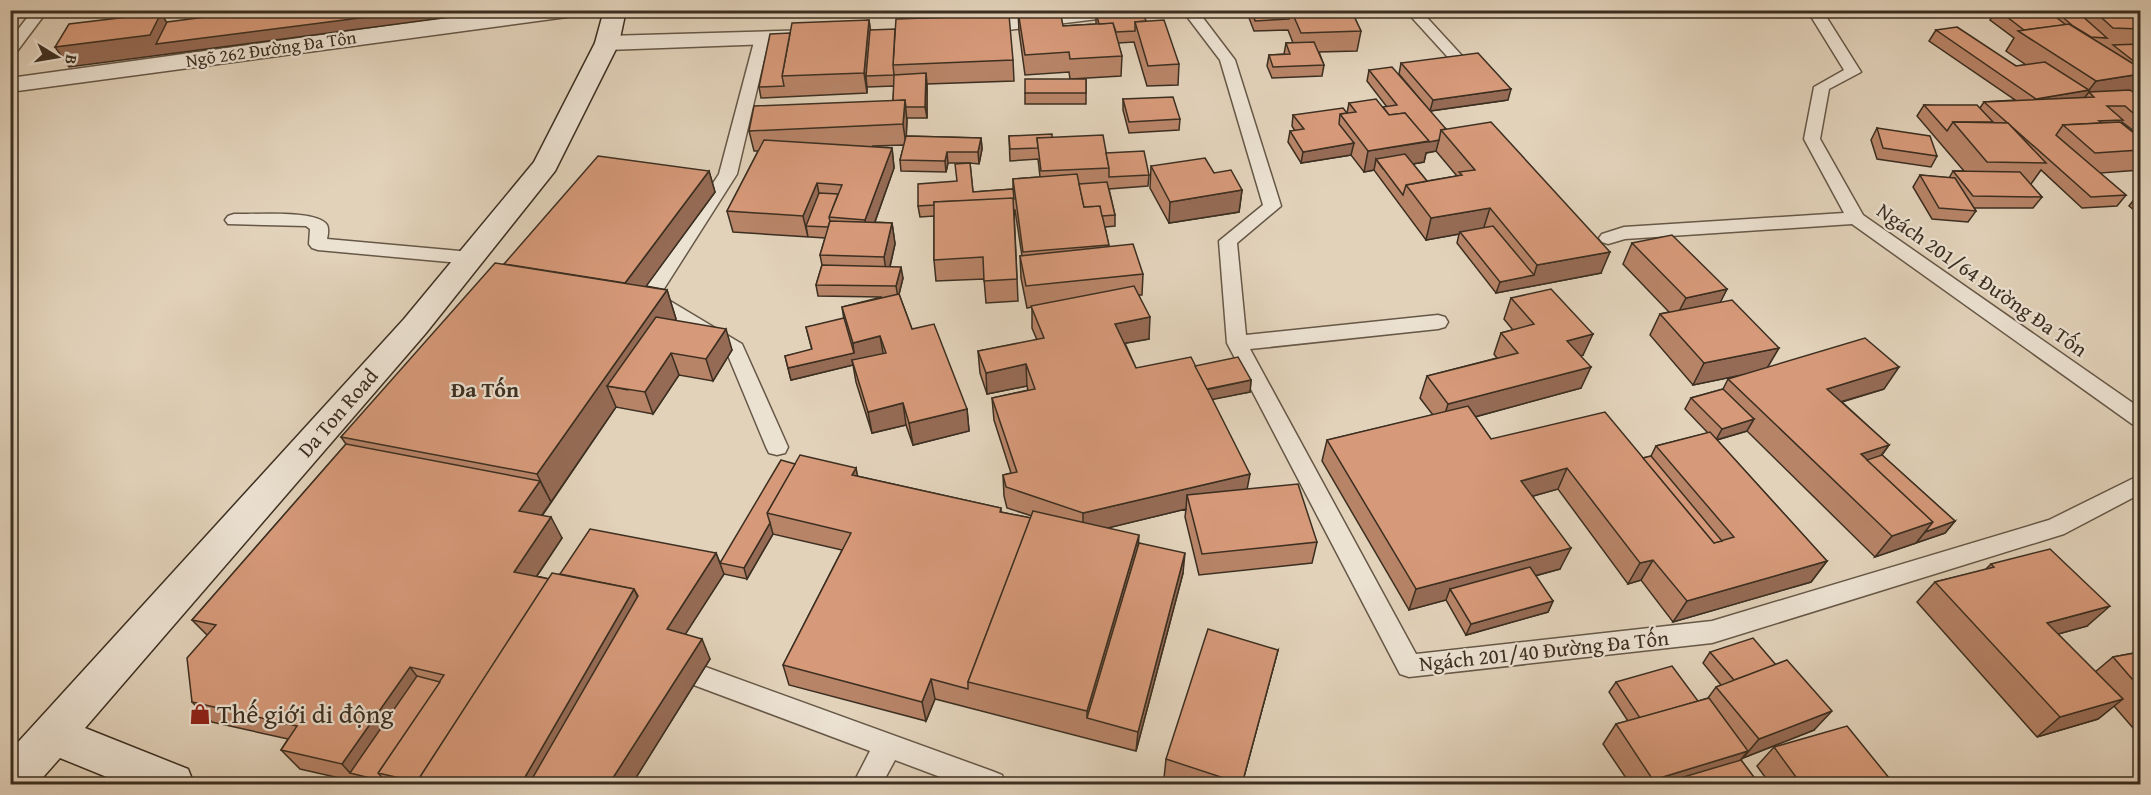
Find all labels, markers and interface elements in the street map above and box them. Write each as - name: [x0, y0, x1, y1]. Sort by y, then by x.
- street label: Ngõ 262 Đường Đa Tôn: [184, 23, 358, 74]
- north arrow: [27, 27, 87, 87]
- text: B: [59, 53, 84, 67]
- street label: Ngách 201/64 Đường Đa Tốn: [1871, 195, 2094, 364]
- street label: Da Ton Road: [290, 361, 386, 464]
- district label: Đa Tốn: [451, 373, 519, 405]
- street label: Ngách 201/40 Đường Đa Tốn: [1418, 622, 1670, 679]
- place label: Thế giới di động: [217, 694, 393, 733]
- shop icon: Thế giới di động: [188, 702, 212, 726]

